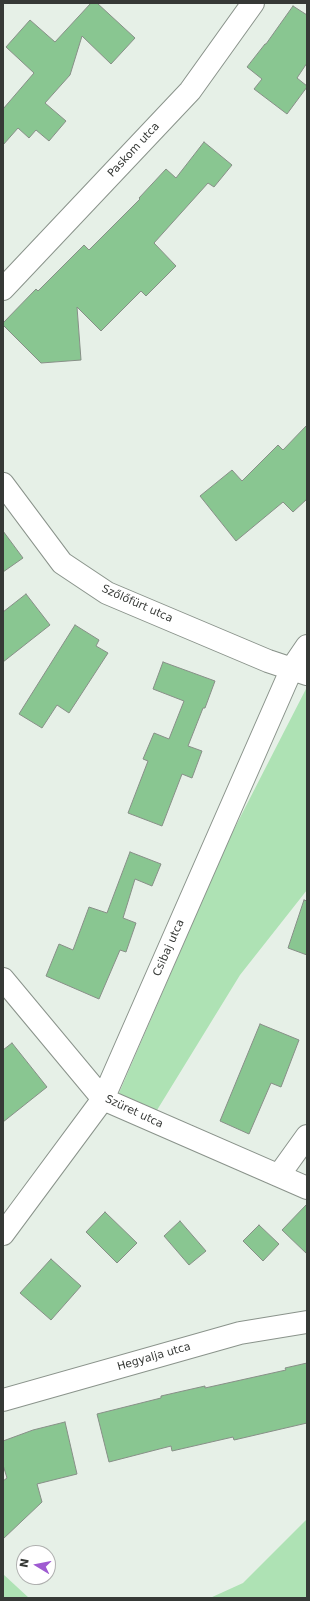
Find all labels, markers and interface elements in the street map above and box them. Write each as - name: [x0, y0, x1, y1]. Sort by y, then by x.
- street label: Paskom utca: [105, 120, 163, 180]
- street label: Szőlőfürt utca: [99, 582, 175, 626]
- street label: Csibaj utca: [151, 918, 187, 978]
- street label: Szüret utca: [103, 1093, 165, 1131]
- street label: Hegyalja utca: [116, 1340, 192, 1374]
- north arrow: [16, 1545, 56, 1585]
- text: N: [17, 1557, 32, 1569]

